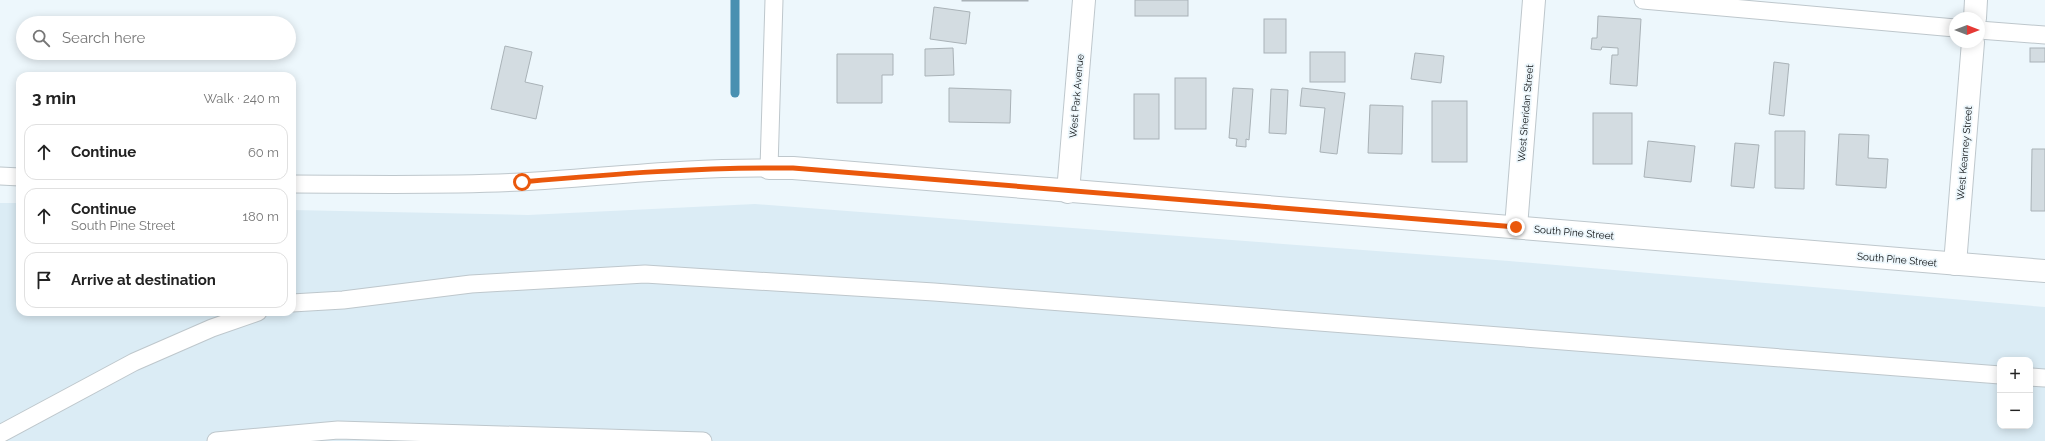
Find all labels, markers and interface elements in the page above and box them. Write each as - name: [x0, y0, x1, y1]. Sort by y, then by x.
- north arrow: [1949, 12, 1985, 48]
- search box: [16, 16, 296, 60]
- icon: search: [30, 27, 52, 49]
- text: Search here: [62, 29, 145, 47]
- street label: West Park Avenue: [1067, 54, 1086, 138]
- street label: West Sheridan Street: [1516, 63, 1535, 162]
- text: 3 min: [32, 88, 76, 108]
- text: Walk · 240 m: [203, 91, 280, 106]
- street label: West Kearney Street: [1955, 105, 1974, 201]
- icon: ahead: [33, 141, 55, 163]
- text: Continue: [71, 143, 136, 161]
- text: 60 m: [248, 145, 279, 160]
- route start: [513, 173, 531, 191]
- text: Continue: [71, 200, 136, 218]
- icon: ahead: [33, 205, 55, 227]
- text: 180 m: [243, 209, 279, 224]
- text: South Pine Street: [71, 218, 175, 233]
- route end: [1507, 218, 1525, 236]
- street label: South Pine Street: [1534, 224, 1615, 242]
- street label: South Pine Street: [1857, 251, 1938, 269]
- icon: arrive: [33, 269, 55, 291]
- text: Arrive at destination: [71, 271, 216, 289]
- map controls: [1997, 357, 2033, 429]
- button: +: [1997, 357, 2033, 393]
- button: −: [1997, 393, 2033, 429]

